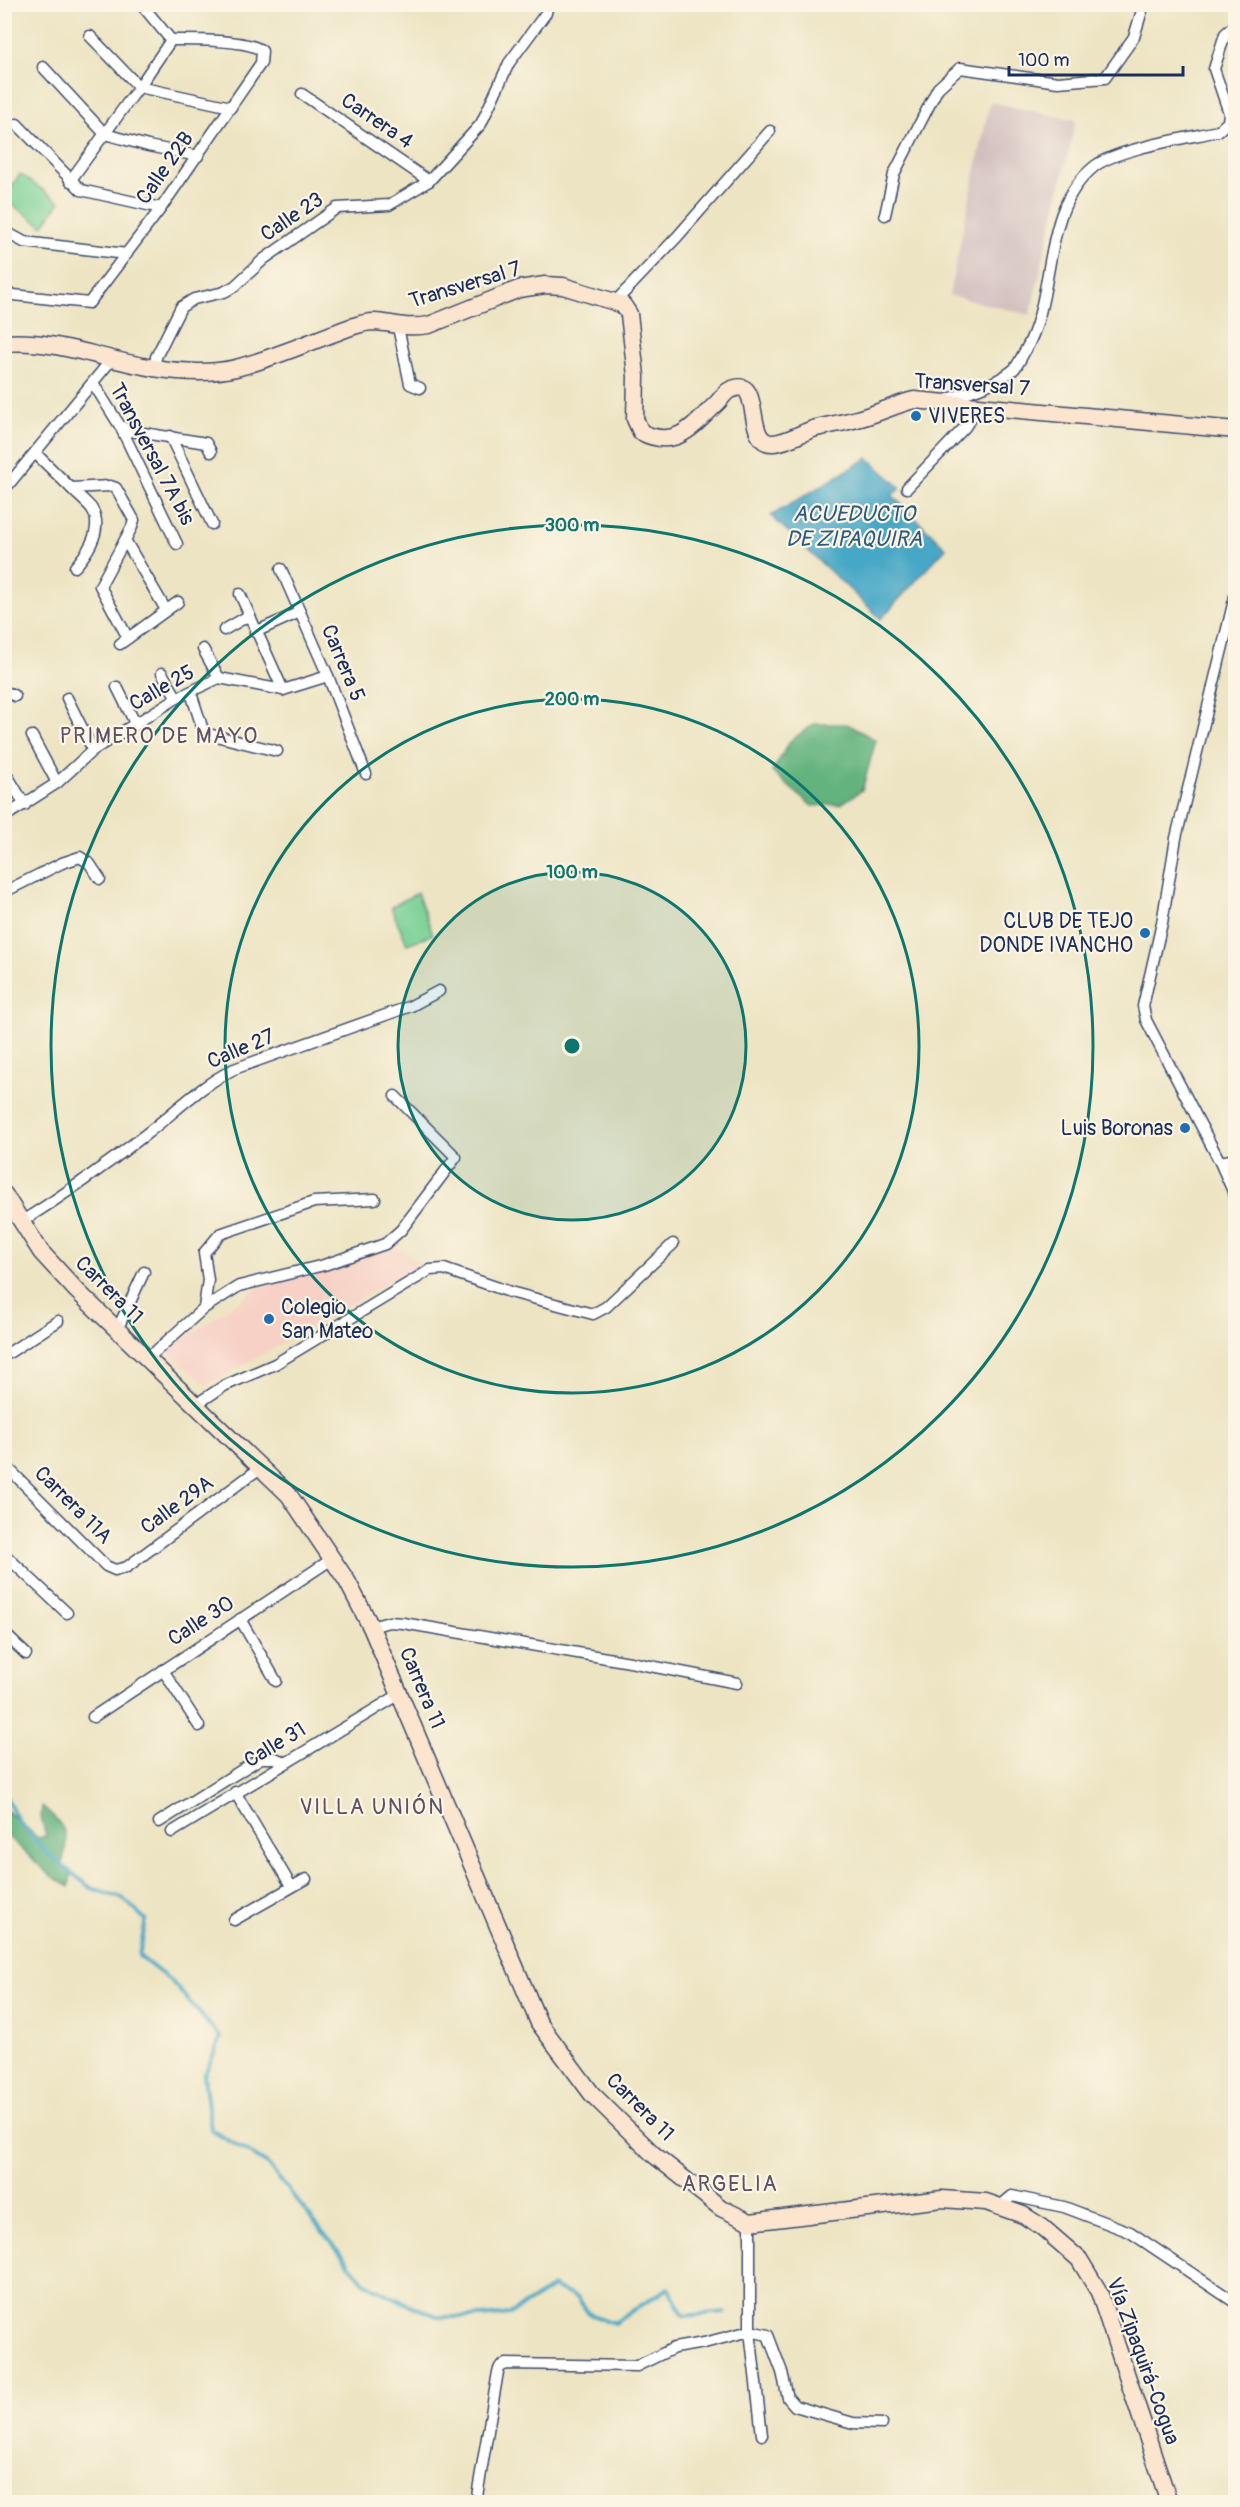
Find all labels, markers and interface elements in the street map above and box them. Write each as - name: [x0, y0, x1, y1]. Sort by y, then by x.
- scale bar: [1009, 39, 1183, 77]
- text: 100 m: [1018, 49, 1070, 72]
- street label: Carrera 4: [336, 87, 418, 155]
- street label: Calle 22B: [130, 126, 200, 210]
- street label: Calle 23: [255, 186, 329, 248]
- street label: Transversal 7: [406, 255, 524, 315]
- street label: Transversal 7: [913, 367, 1031, 403]
- street label: Transversal 7A bis: [103, 378, 201, 530]
- place label: VIVERES: [928, 403, 1005, 430]
- marker: VIVERES: [909, 409, 923, 423]
- water label: ACUEDUCTO DE ZIPAQUIRA: [786, 500, 923, 553]
- text: 300 m: [545, 514, 599, 537]
- street label: Carrera 5: [315, 621, 371, 705]
- street label: Calle 25: [125, 659, 199, 717]
- text: 200 m: [545, 688, 599, 711]
- district label: PRIMERO DE MAYO: [59, 722, 259, 750]
- text: 100 m: [546, 861, 598, 884]
- place label: CLUB DE TEJO DONDE IVANCHO: [979, 908, 1133, 959]
- marker: CLUB DE TEJO DONDE IVANCHO: [1138, 926, 1152, 940]
- street label: Calle 27: [203, 1023, 279, 1075]
- centre of rings: [562, 1036, 582, 1056]
- place label: Luis Boronas: [1061, 1115, 1174, 1142]
- marker: Luis Boronas: [1178, 1121, 1192, 1135]
- street label: Carrera 11: [69, 1250, 149, 1330]
- place label: Colegio San Mateo: [281, 1294, 373, 1345]
- marker: Colegio San Mateo: [262, 1312, 276, 1326]
- street label: Carrera 11A: [28, 1460, 118, 1550]
- street label: Calle 29A: [135, 1469, 219, 1541]
- street label: Calle 30: [163, 1590, 239, 1652]
- street label: Carrera 11: [393, 1643, 451, 1733]
- street label: Calle 31: [239, 1716, 311, 1774]
- district label: VILLA UNIÓN: [299, 1793, 445, 1821]
- street label: Carrera 11: [600, 2067, 680, 2147]
- district label: ARGELIA: [682, 2170, 778, 2198]
- street label: Vía Zipaquirá-Cogua: [1100, 2274, 1186, 2448]

